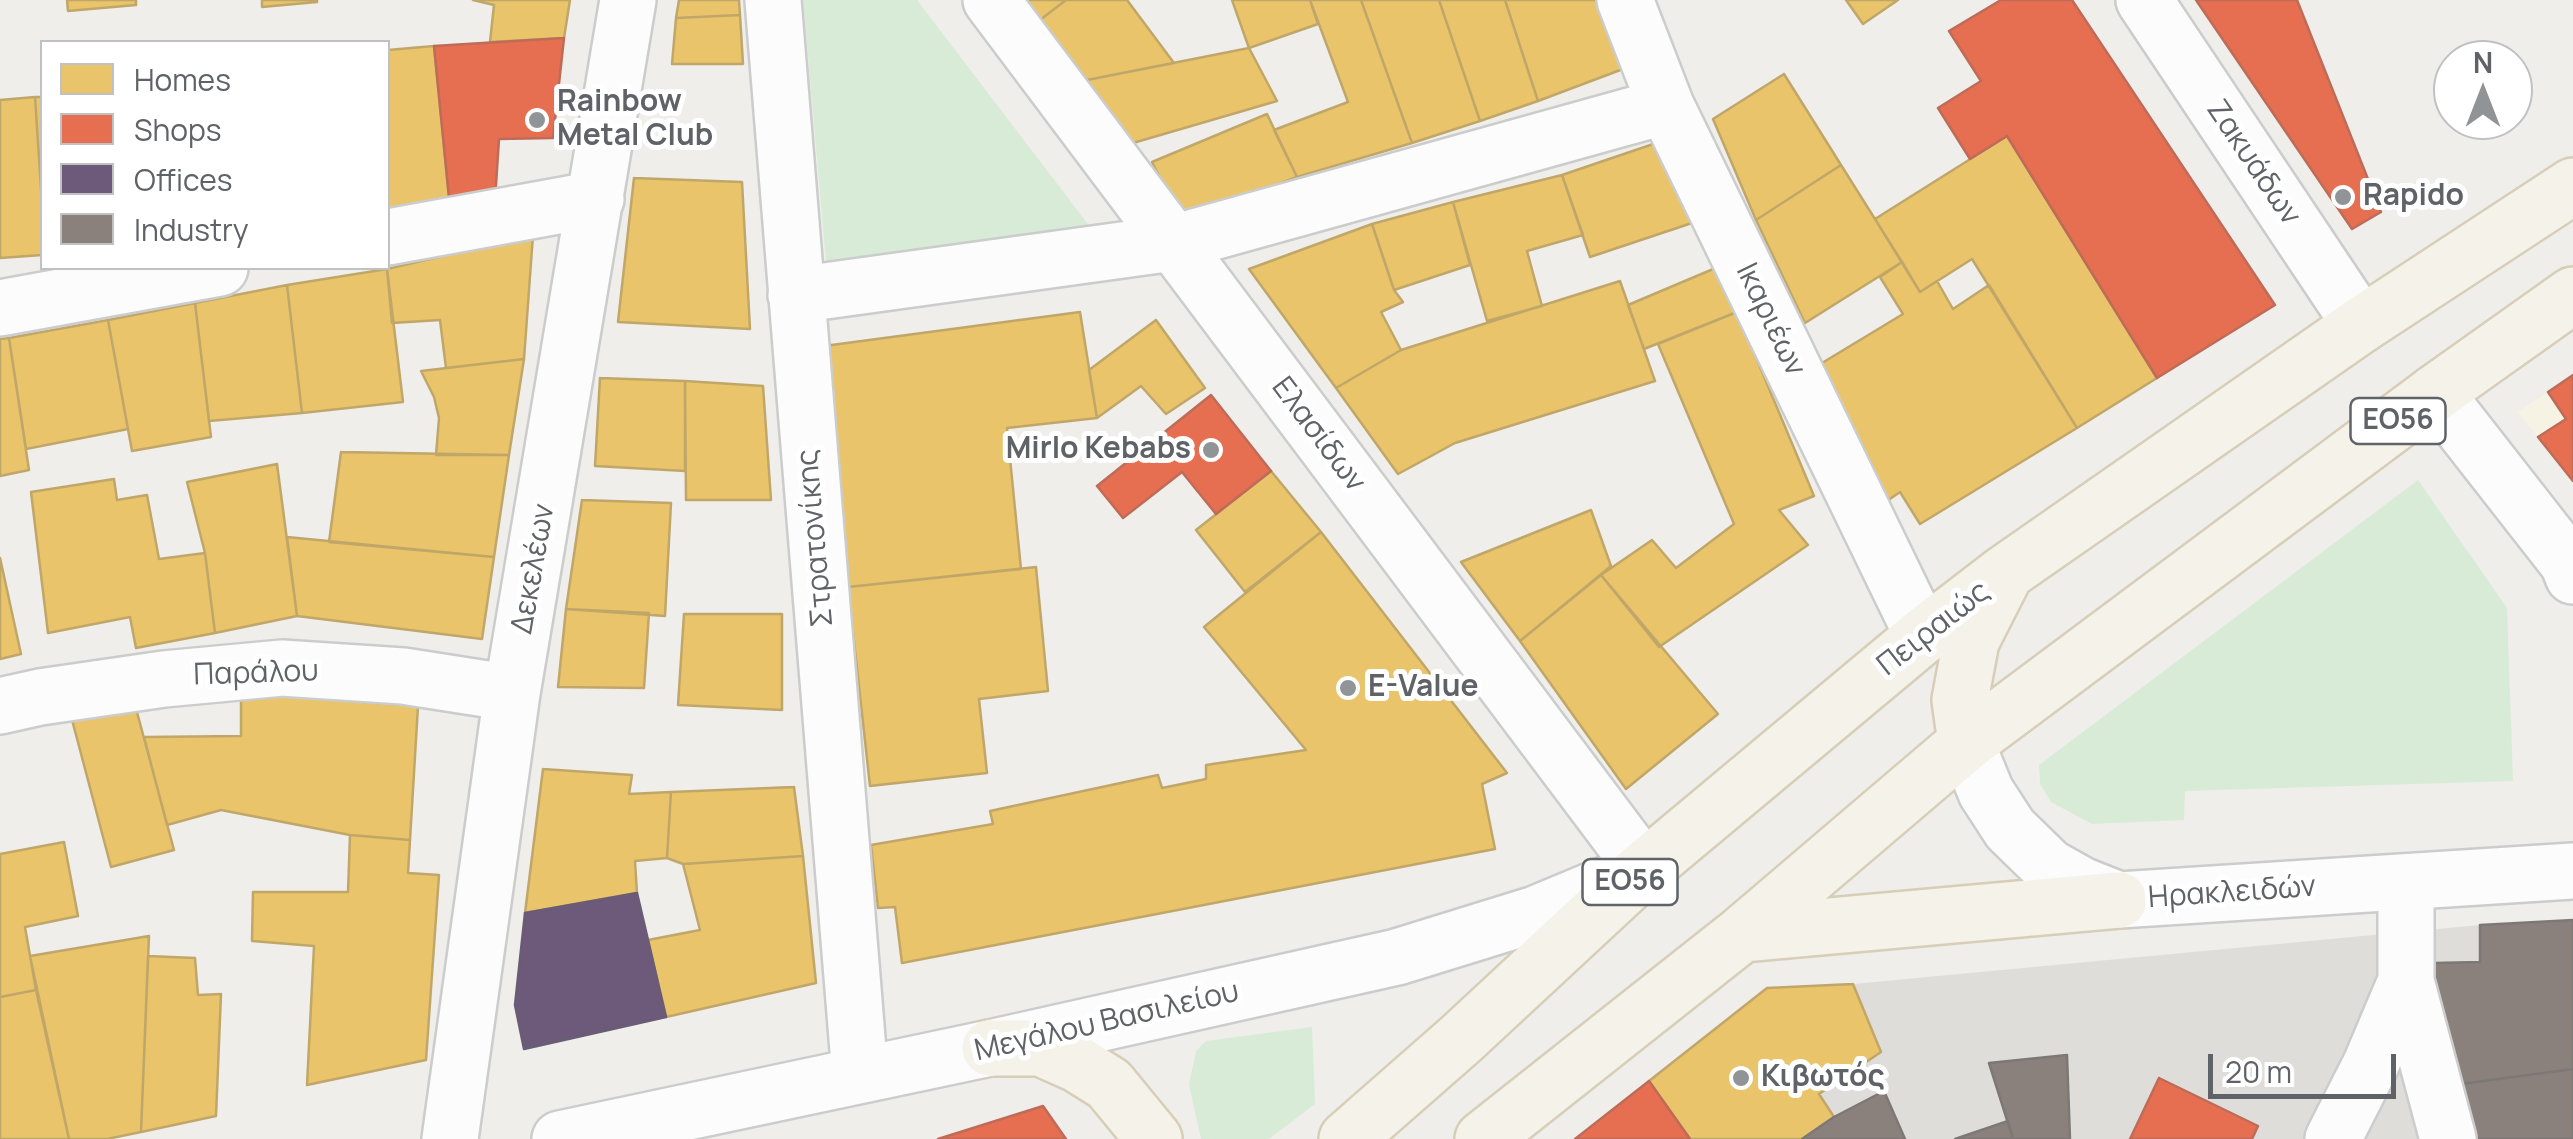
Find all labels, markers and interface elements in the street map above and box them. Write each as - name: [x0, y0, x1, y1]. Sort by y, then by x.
- legend: [40, 40, 390, 270]
- north arrow: [2433, 40, 2533, 140]
- text: N: [2473, 43, 2493, 81]
- text: Homes: [134, 59, 231, 100]
- place label: Rainbow Metal Club: [557, 85, 713, 156]
- street label: Ζακυάδων: [2198, 94, 2308, 232]
- text: Shops: [134, 109, 221, 150]
- marker: Rainbow Metal Club: [526, 109, 548, 131]
- text: Offices: [134, 159, 232, 200]
- place label: Rapido: [2363, 179, 2464, 215]
- marker: Rapido: [2332, 186, 2354, 208]
- text: Industry: [134, 209, 249, 250]
- street label: Ικαριέων: [1727, 258, 1813, 382]
- street label: Ελασίδων: [1263, 371, 1373, 499]
- road number: ΕΟ56: [2350, 398, 2446, 444]
- place label: Mirlo Kebabs: [1006, 432, 1191, 468]
- marker: Mirlo Kebabs: [1200, 439, 1222, 461]
- street label: Στρατονίκης: [790, 448, 842, 628]
- street label: Δεκελέων: [505, 501, 563, 637]
- street label: Πειραιώς: [1871, 574, 1997, 684]
- street label: Παράλου: [193, 654, 319, 694]
- place label: E-Value: [1368, 670, 1479, 706]
- marker: E-Value: [1337, 677, 1359, 699]
- road number: ΕΟ56: [1582, 859, 1678, 905]
- street label: Ηρακλειδών: [2147, 869, 2317, 917]
- street label: Μεγάλου Βασιλείου: [971, 974, 1243, 1070]
- scale bar: [2213, 1034, 2400, 1096]
- text: 20 m: [2225, 1051, 2292, 1092]
- place label: Κιβωτός: [1761, 1060, 1885, 1096]
- marker: Κιβωτός: [1730, 1067, 1752, 1089]

